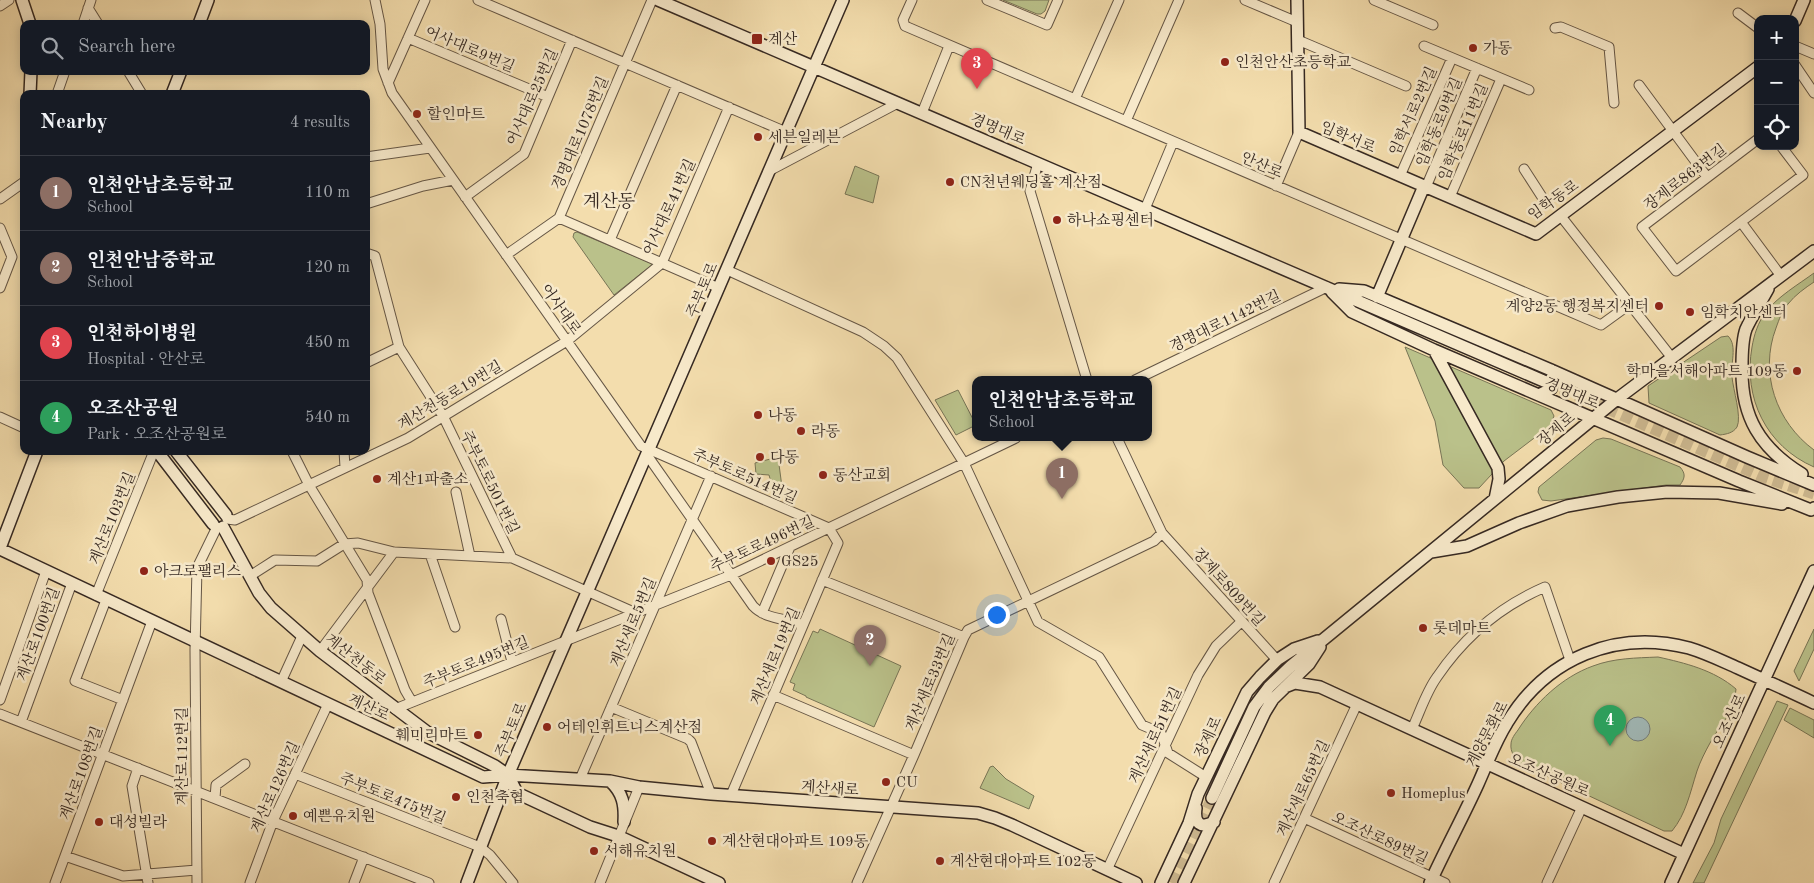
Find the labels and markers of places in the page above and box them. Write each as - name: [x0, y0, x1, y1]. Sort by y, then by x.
- place label: 계산: [768, 31, 797, 48]
- marker: 계산: [750, 32, 764, 46]
- place label: 가동: [1483, 40, 1512, 57]
- marker: 가동: [1467, 42, 1479, 54]
- pin: 3: [961, 48, 993, 89]
- place label: 인천안산초등학교: [1235, 54, 1351, 71]
- marker: 인천안산초등학교: [1219, 56, 1231, 68]
- place label: 할인마트: [427, 106, 485, 123]
- marker: 할인마트: [411, 108, 423, 120]
- place label: 세븐일레븐: [768, 128, 841, 146]
- marker: 세븐일레븐: [752, 131, 764, 143]
- place label: CN천년웨딩홀 계산점: [960, 173, 1102, 191]
- marker: CN천년웨딩홀 계산점: [944, 176, 956, 188]
- place label: 하나쇼핑센터: [1067, 212, 1154, 229]
- marker: 하나쇼핑센터: [1051, 214, 1063, 226]
- place label: 계양2동 행정복지센터: [1506, 298, 1649, 315]
- marker: 계양2동 행정복지센터: [1653, 300, 1665, 312]
- place label: 임학치안센터: [1700, 304, 1787, 321]
- marker: 임학치안센터: [1684, 306, 1696, 318]
- place label: 학마을서해아파트 109동: [1626, 363, 1788, 380]
- marker: 학마을서해아파트 109동: [1791, 365, 1803, 377]
- place label: 나동: [768, 407, 797, 424]
- marker: 나동: [752, 409, 764, 421]
- place label: 라동: [811, 423, 840, 440]
- marker: 라동: [795, 425, 807, 437]
- place label: 다동: [770, 449, 799, 466]
- marker: 다동: [754, 451, 766, 463]
- pin: 1: [1046, 458, 1078, 499]
- place label: 동산교회: [833, 467, 891, 484]
- marker: 동산교회: [817, 469, 829, 481]
- place label: 계산1파출소: [387, 471, 469, 488]
- marker: 계산1파출소: [371, 473, 383, 485]
- marker: GS25: [765, 555, 777, 567]
- place label: GS25: [781, 555, 819, 570]
- place label: 아크로팰리스: [154, 563, 241, 580]
- marker: 아크로팰리스: [138, 565, 150, 577]
- place label: 롯데마트: [1433, 620, 1491, 637]
- marker: 롯데마트: [1417, 622, 1429, 634]
- pin: 2: [854, 625, 886, 666]
- pin: 4: [1594, 705, 1626, 746]
- place label: 어테인휘트니스계산점: [557, 719, 702, 736]
- marker: 어테인휘트니스계산점: [541, 721, 553, 733]
- place label: 훼미리마트: [396, 727, 469, 744]
- marker: 훼미리마트: [472, 729, 484, 741]
- marker: CU: [880, 776, 892, 788]
- place label: CU: [896, 776, 918, 791]
- marker: Homeplus: [1385, 787, 1397, 799]
- place label: Homeplus: [1401, 787, 1465, 802]
- place label: 인천축협: [466, 789, 524, 806]
- marker: 인천축협: [450, 791, 462, 803]
- place label: 예쁜유치원: [303, 808, 375, 825]
- marker: 예쁜유치원: [287, 810, 299, 822]
- place label: 대성빌라: [109, 814, 167, 831]
- marker: 대성빌라: [93, 816, 105, 828]
- place label: 계산현대아파트 109동: [722, 833, 869, 850]
- marker: 계산현대아파트 109동: [706, 835, 718, 847]
- place label: 서해유치원: [604, 843, 676, 860]
- marker: 서해유치원: [588, 845, 600, 857]
- place label: 계산현대아파트 102동: [950, 853, 1097, 870]
- marker: 계산현대아파트 102동: [934, 855, 946, 867]

